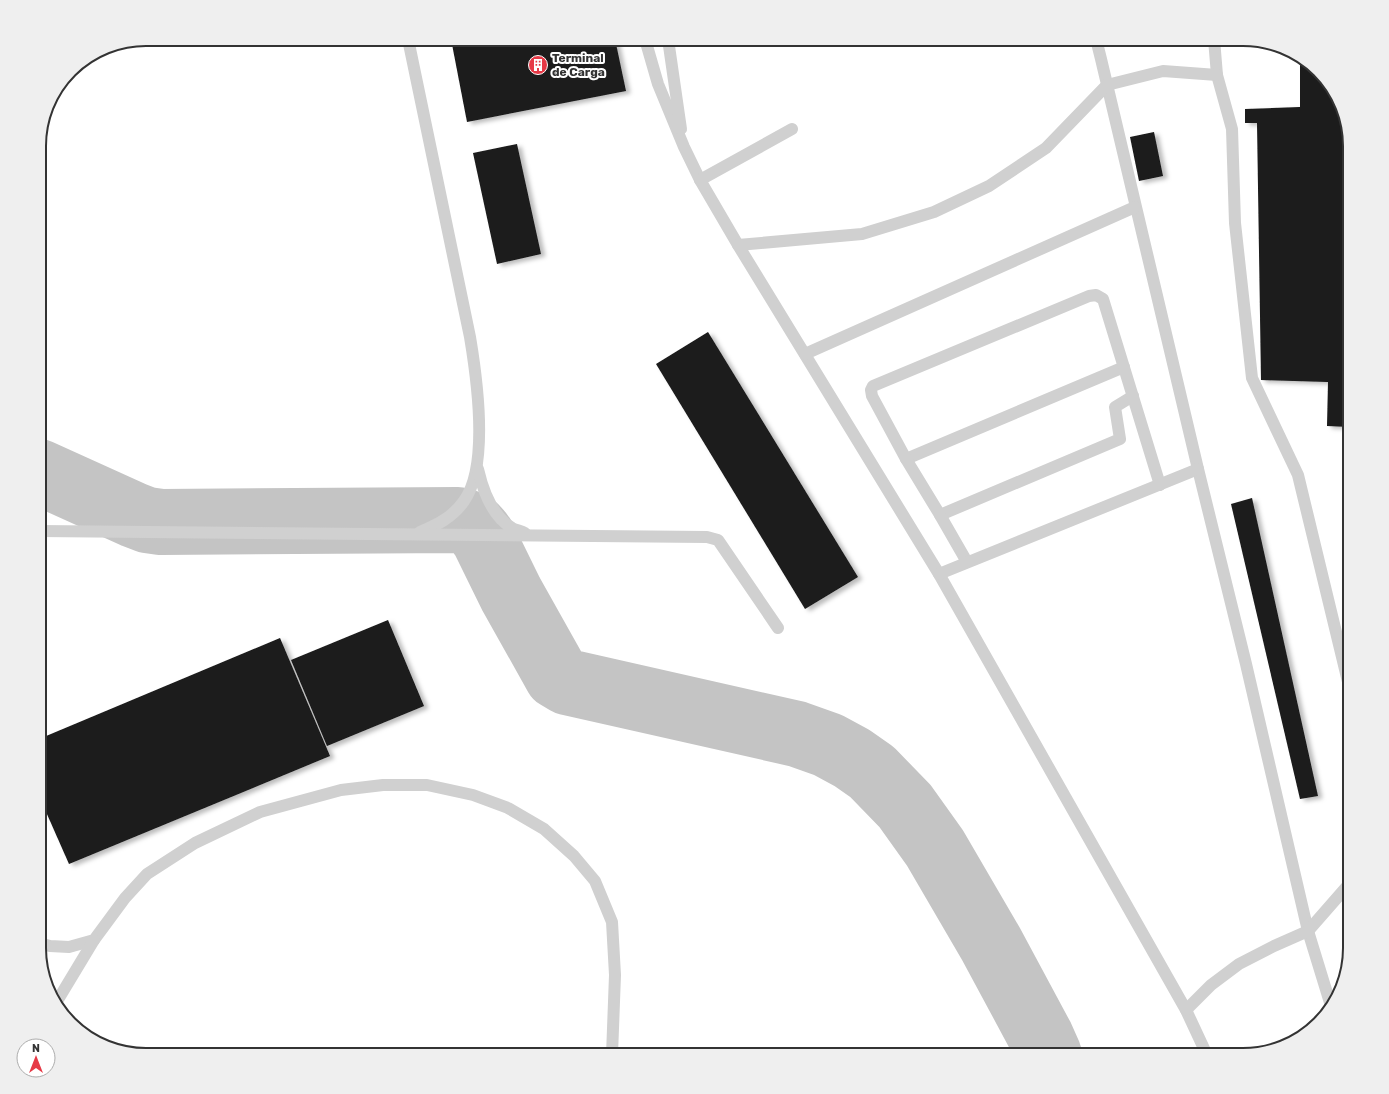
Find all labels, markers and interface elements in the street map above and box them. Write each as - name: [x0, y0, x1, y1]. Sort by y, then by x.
- place label: Terminal de Carga: [552, 51, 605, 79]
- building icon: Terminal de Carga: [527, 54, 549, 76]
- north arrow: [16, 1038, 56, 1078]
- text: N: [32, 1042, 40, 1055]

